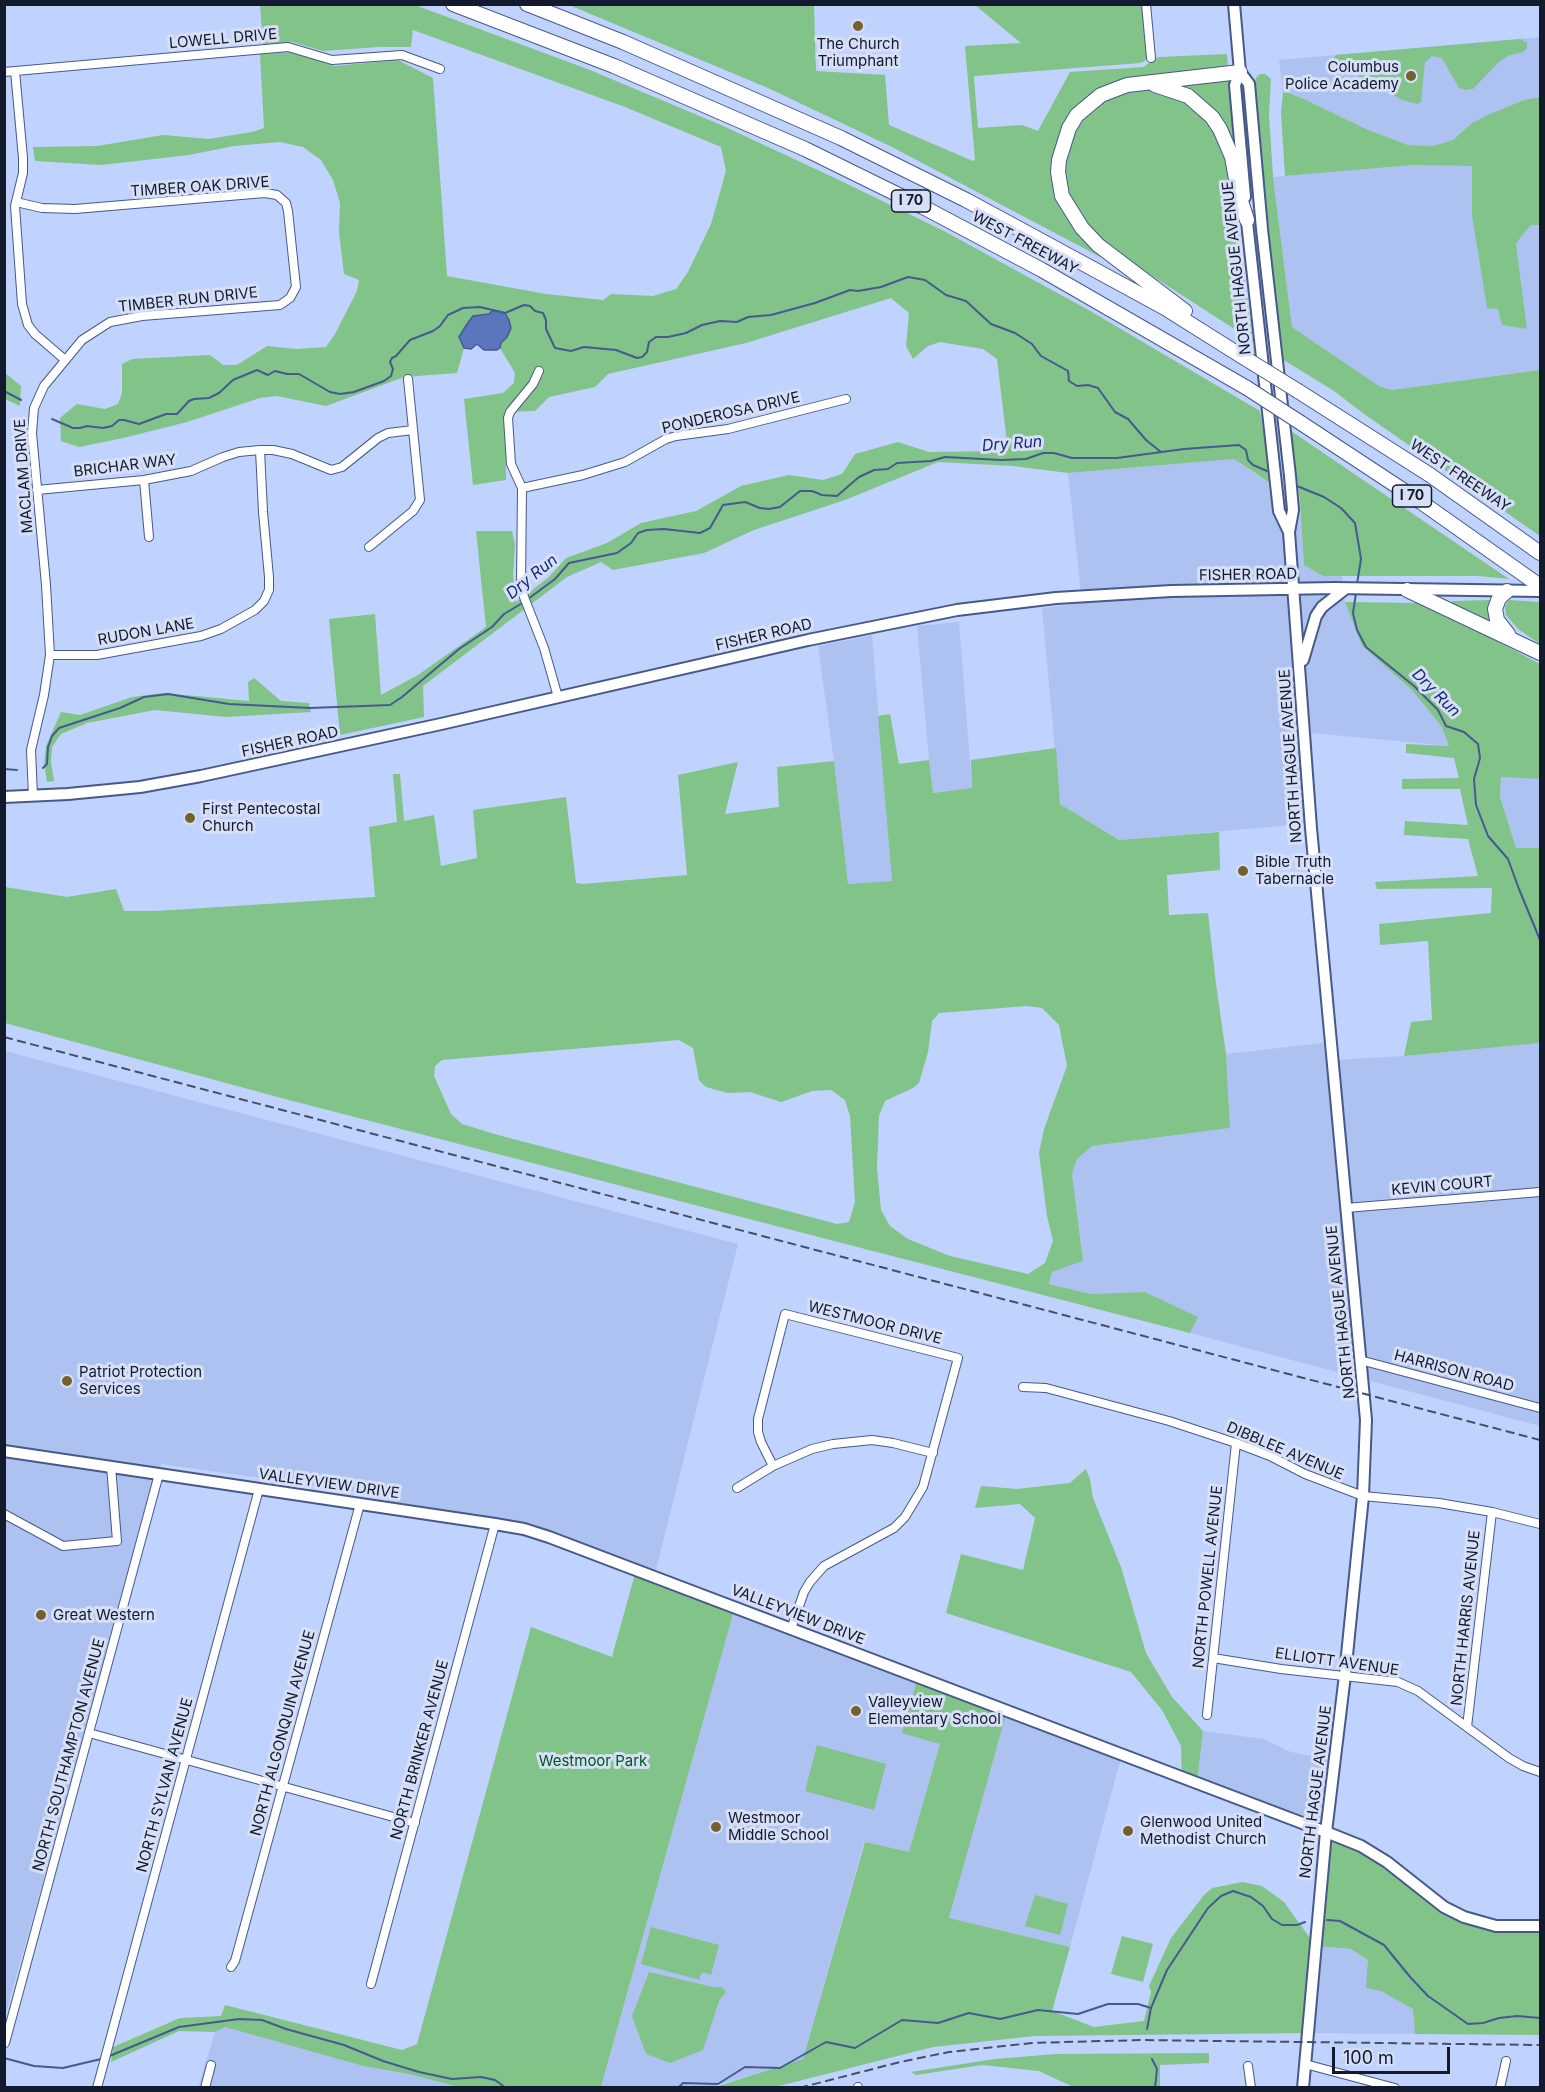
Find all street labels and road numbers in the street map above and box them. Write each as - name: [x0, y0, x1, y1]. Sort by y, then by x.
- street label: LOWELL DRIVE: [168, 25, 278, 53]
- street label: TIMBER OAK DRIVE: [130, 173, 270, 201]
- street label: NORTH HAGUE AVENUE: [1219, 180, 1255, 356]
- road number: I 70: [892, 190, 930, 212]
- street label: WEST FREEWAY: [969, 208, 1081, 278]
- street label: TIMBER RUN DRIVE: [117, 284, 259, 316]
- street label: PONDEROSA DRIVE: [660, 388, 802, 438]
- street label: MACLAM DRIVE: [11, 418, 37, 534]
- street label: WEST FREEWAY: [1406, 436, 1514, 516]
- street label: BRICHAR WAY: [73, 451, 177, 481]
- road number: I 70: [1392, 485, 1432, 507]
- street label: FISHER ROAD: [1199, 565, 1297, 585]
- street label: RUDON LANE: [96, 615, 196, 649]
- street label: FISHER ROAD: [714, 615, 814, 655]
- street label: NORTH HAGUE AVENUE: [1276, 668, 1306, 844]
- street label: FISHER ROAD: [240, 723, 340, 761]
- street label: KEVIN COURT: [1390, 1173, 1494, 1199]
- street label: NORTH HAGUE AVENUE: [1323, 1224, 1359, 1400]
- street label: WESTMOOR DRIVE: [806, 1298, 944, 1348]
- street label: HARRISON ROAD: [1392, 1346, 1516, 1396]
- street label: DIBBLEE AVENUE: [1224, 1418, 1346, 1484]
- street label: VALLEYVIEW DRIVE: [257, 1465, 401, 1503]
- street label: NORTH POWELL AVENUE: [1189, 1485, 1227, 1669]
- street label: NORTH HARRIS AVENUE: [1448, 1529, 1484, 1707]
- street label: VALLEYVIEW DRIVE: [728, 1581, 868, 1649]
- street label: NORTH ALGONQUIN AVENUE: [247, 1628, 319, 1838]
- street label: NORTH SOUTHAMPTON AVENUE: [29, 1637, 109, 1873]
- street label: ELLIOTT AVENUE: [1274, 1644, 1400, 1680]
- street label: NORTH BRINKER AVENUE: [387, 1658, 453, 1842]
- street label: NORTH SYLVAN AVENUE: [133, 1696, 197, 1874]
- street label: NORTH HAGUE AVENUE: [1296, 1704, 1336, 1880]

